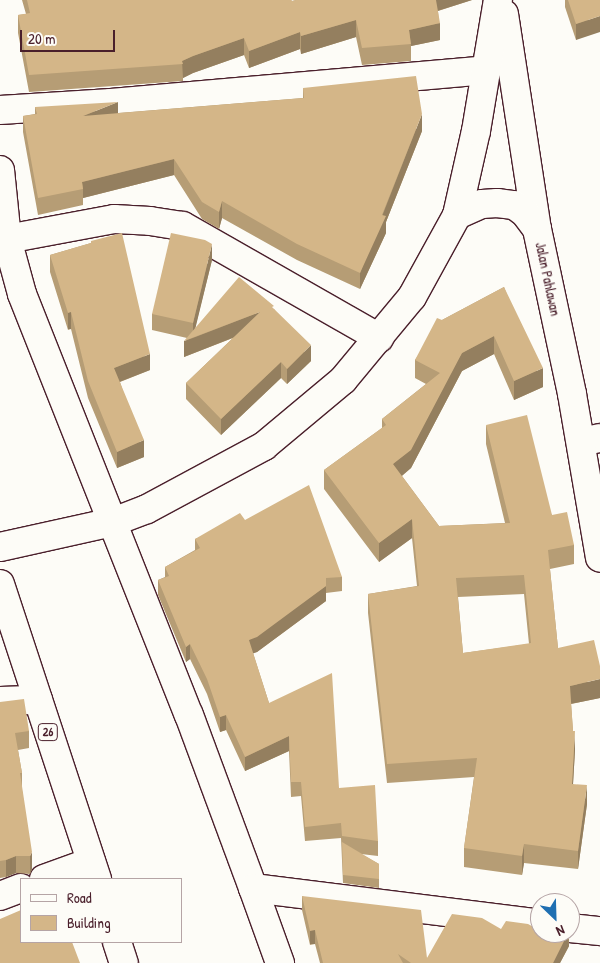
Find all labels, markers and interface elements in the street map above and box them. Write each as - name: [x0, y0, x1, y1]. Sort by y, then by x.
- scale bar: [22, 20, 118, 52]
- text: 20 m: [28, 28, 55, 49]
- street label: Jalan Pahlawan: [532, 241, 564, 317]
- road number: 26: [37, 722, 59, 742]
- legend: [20, 878, 182, 943]
- text: Road: [67, 887, 92, 908]
- north arrow: [530, 893, 580, 943]
- text: Building: [67, 912, 111, 933]
- text: N: [554, 921, 568, 941]

